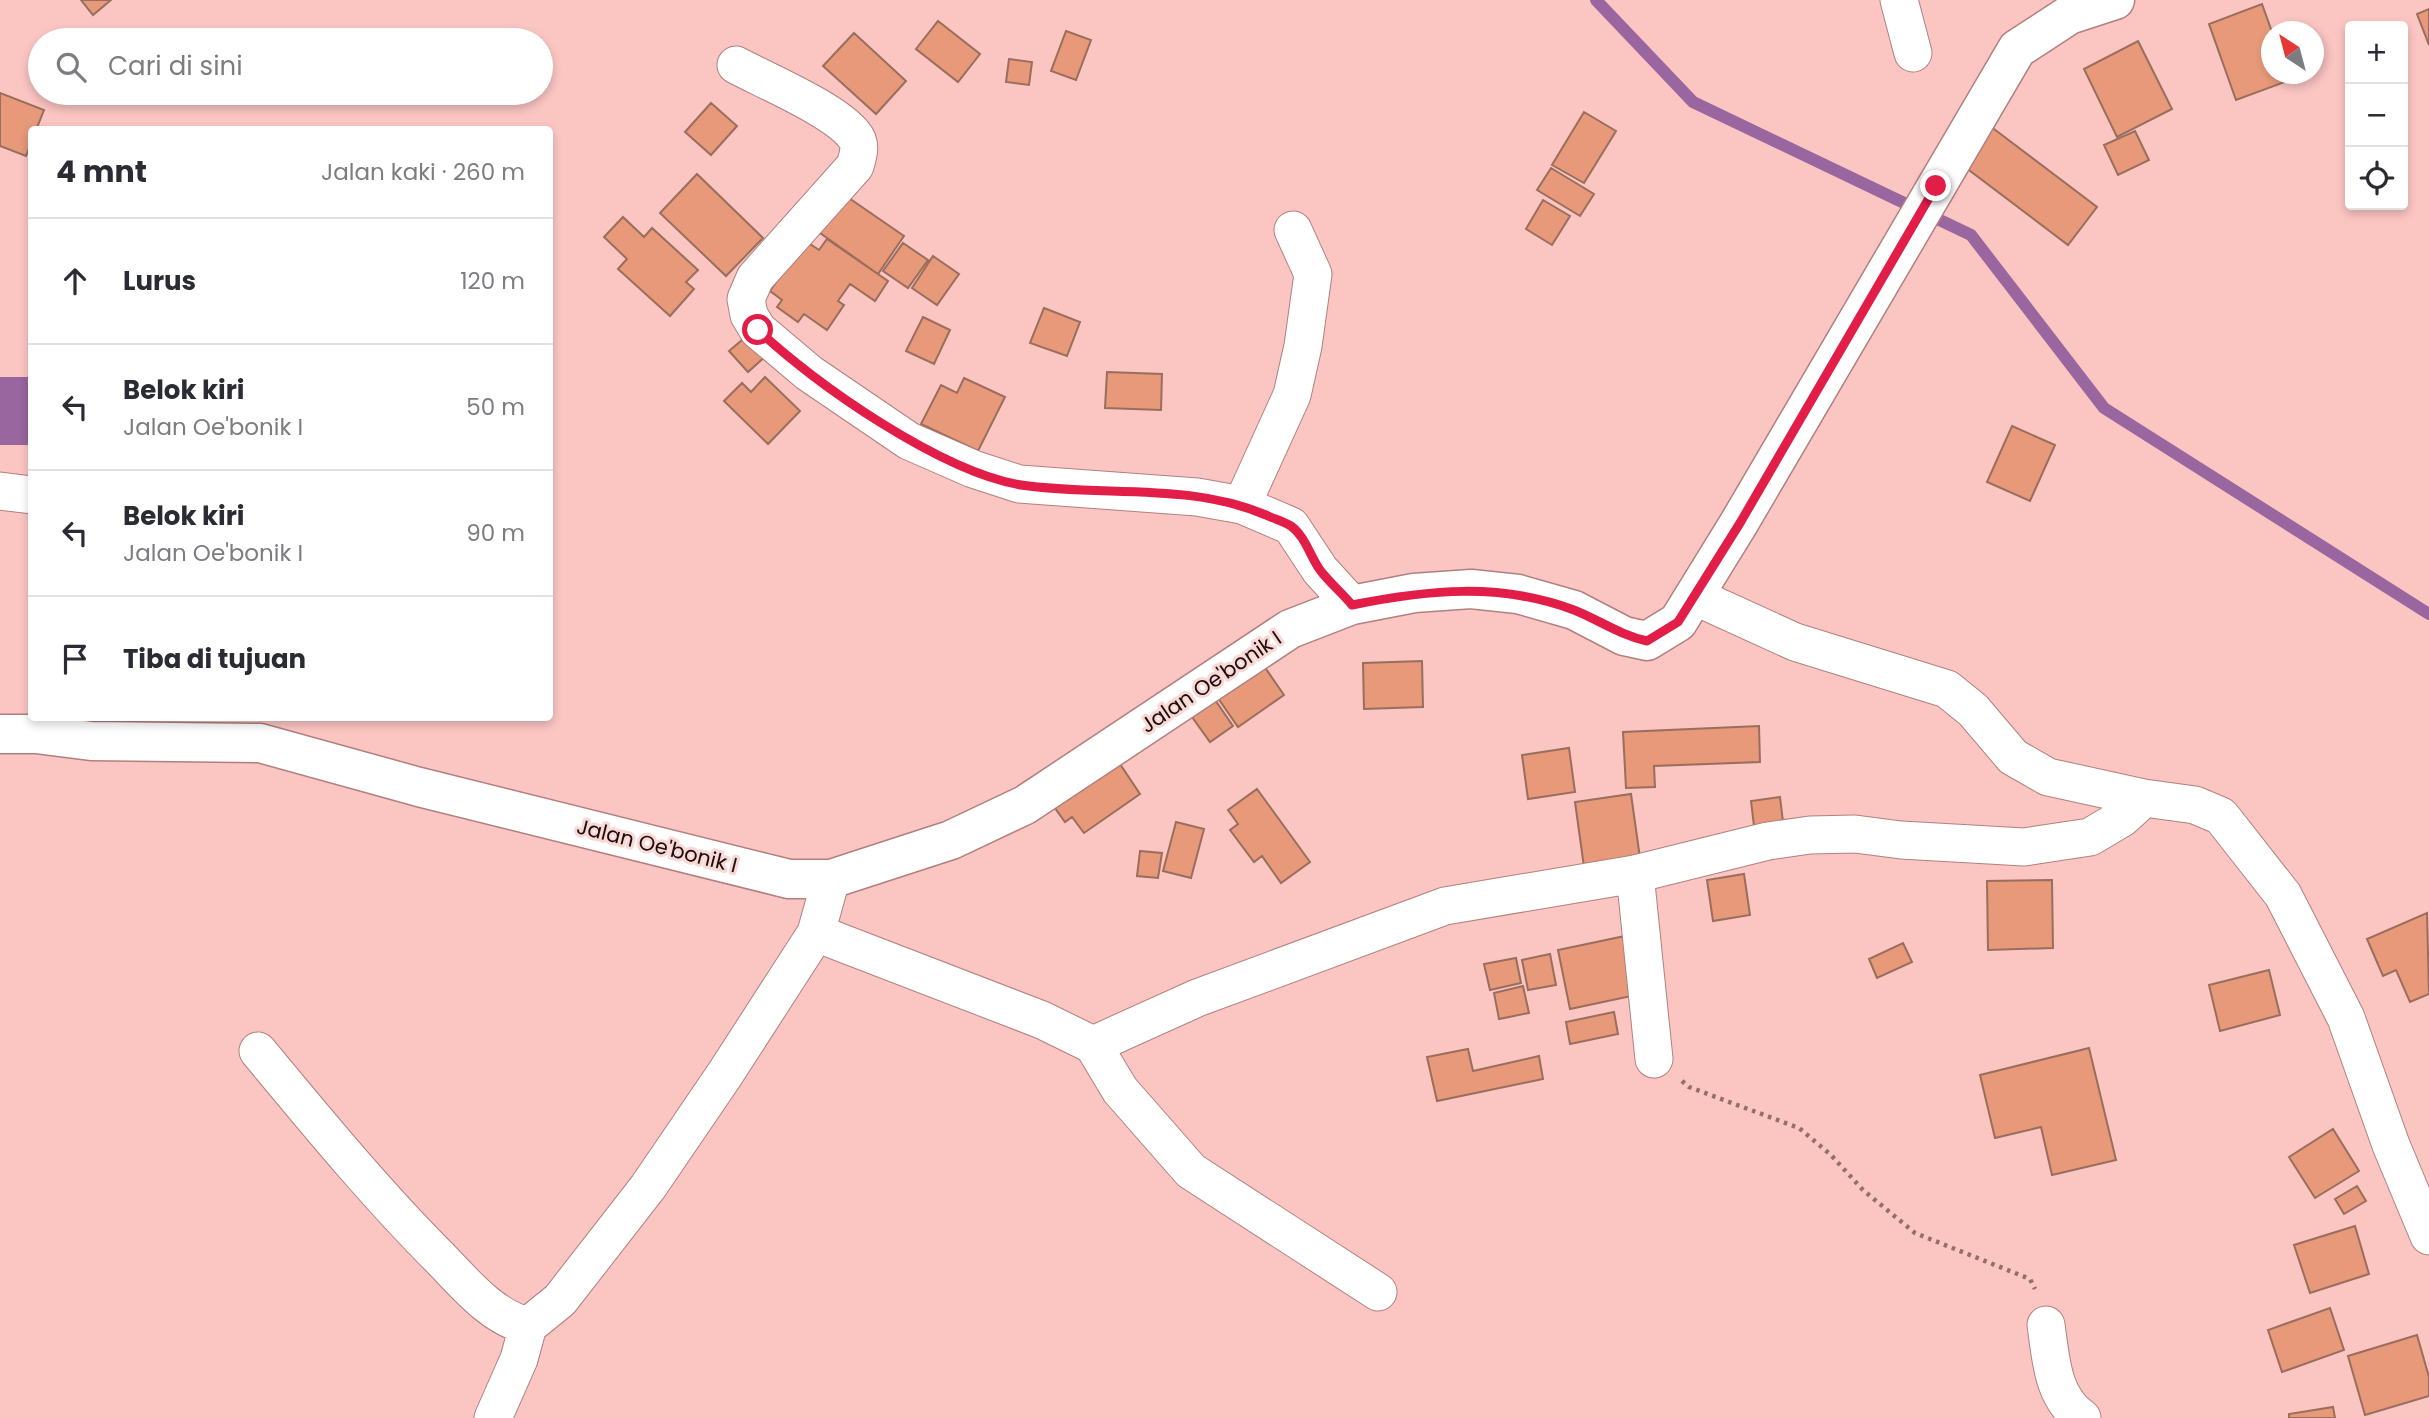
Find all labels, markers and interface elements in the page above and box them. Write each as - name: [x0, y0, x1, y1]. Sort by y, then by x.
- north arrow: [2261, 21, 2324, 84]
- map controls: [2345, 21, 2408, 210]
- button: +: [2345, 21, 2408, 84]
- search box: [28, 28, 553, 105]
- icon: search: [52, 48, 90, 86]
- text: Cari di sini: [108, 48, 243, 84]
- button: −: [2345, 84, 2408, 147]
- button: locate: [2345, 147, 2408, 210]
- text: 4 mnt: [56, 150, 147, 193]
- text: Jalan kaki · 260 m: [321, 156, 525, 188]
- route end: [1920, 170, 1951, 201]
- icon: ahead: [56, 262, 94, 300]
- text: Lurus: [123, 263, 196, 299]
- text: 120 m: [460, 265, 525, 297]
- route start: [742, 314, 773, 345]
- text: Belok kiri: [123, 372, 245, 408]
- icon: left: [56, 388, 94, 426]
- text: 50 m: [466, 391, 525, 423]
- text: Jalan Oe'bonik I: [123, 411, 303, 443]
- text: Belok kiri: [123, 498, 245, 534]
- icon: left: [56, 514, 94, 552]
- text: 90 m: [466, 517, 525, 549]
- text: Jalan Oe'bonik I: [123, 537, 303, 569]
- street label: Jalan Oe'bonik I: [1134, 624, 1287, 740]
- icon: arrive: [56, 640, 94, 678]
- text: Tiba di tujuan: [123, 641, 306, 677]
- street label: Jalan Oe'bonik I: [574, 812, 740, 879]

